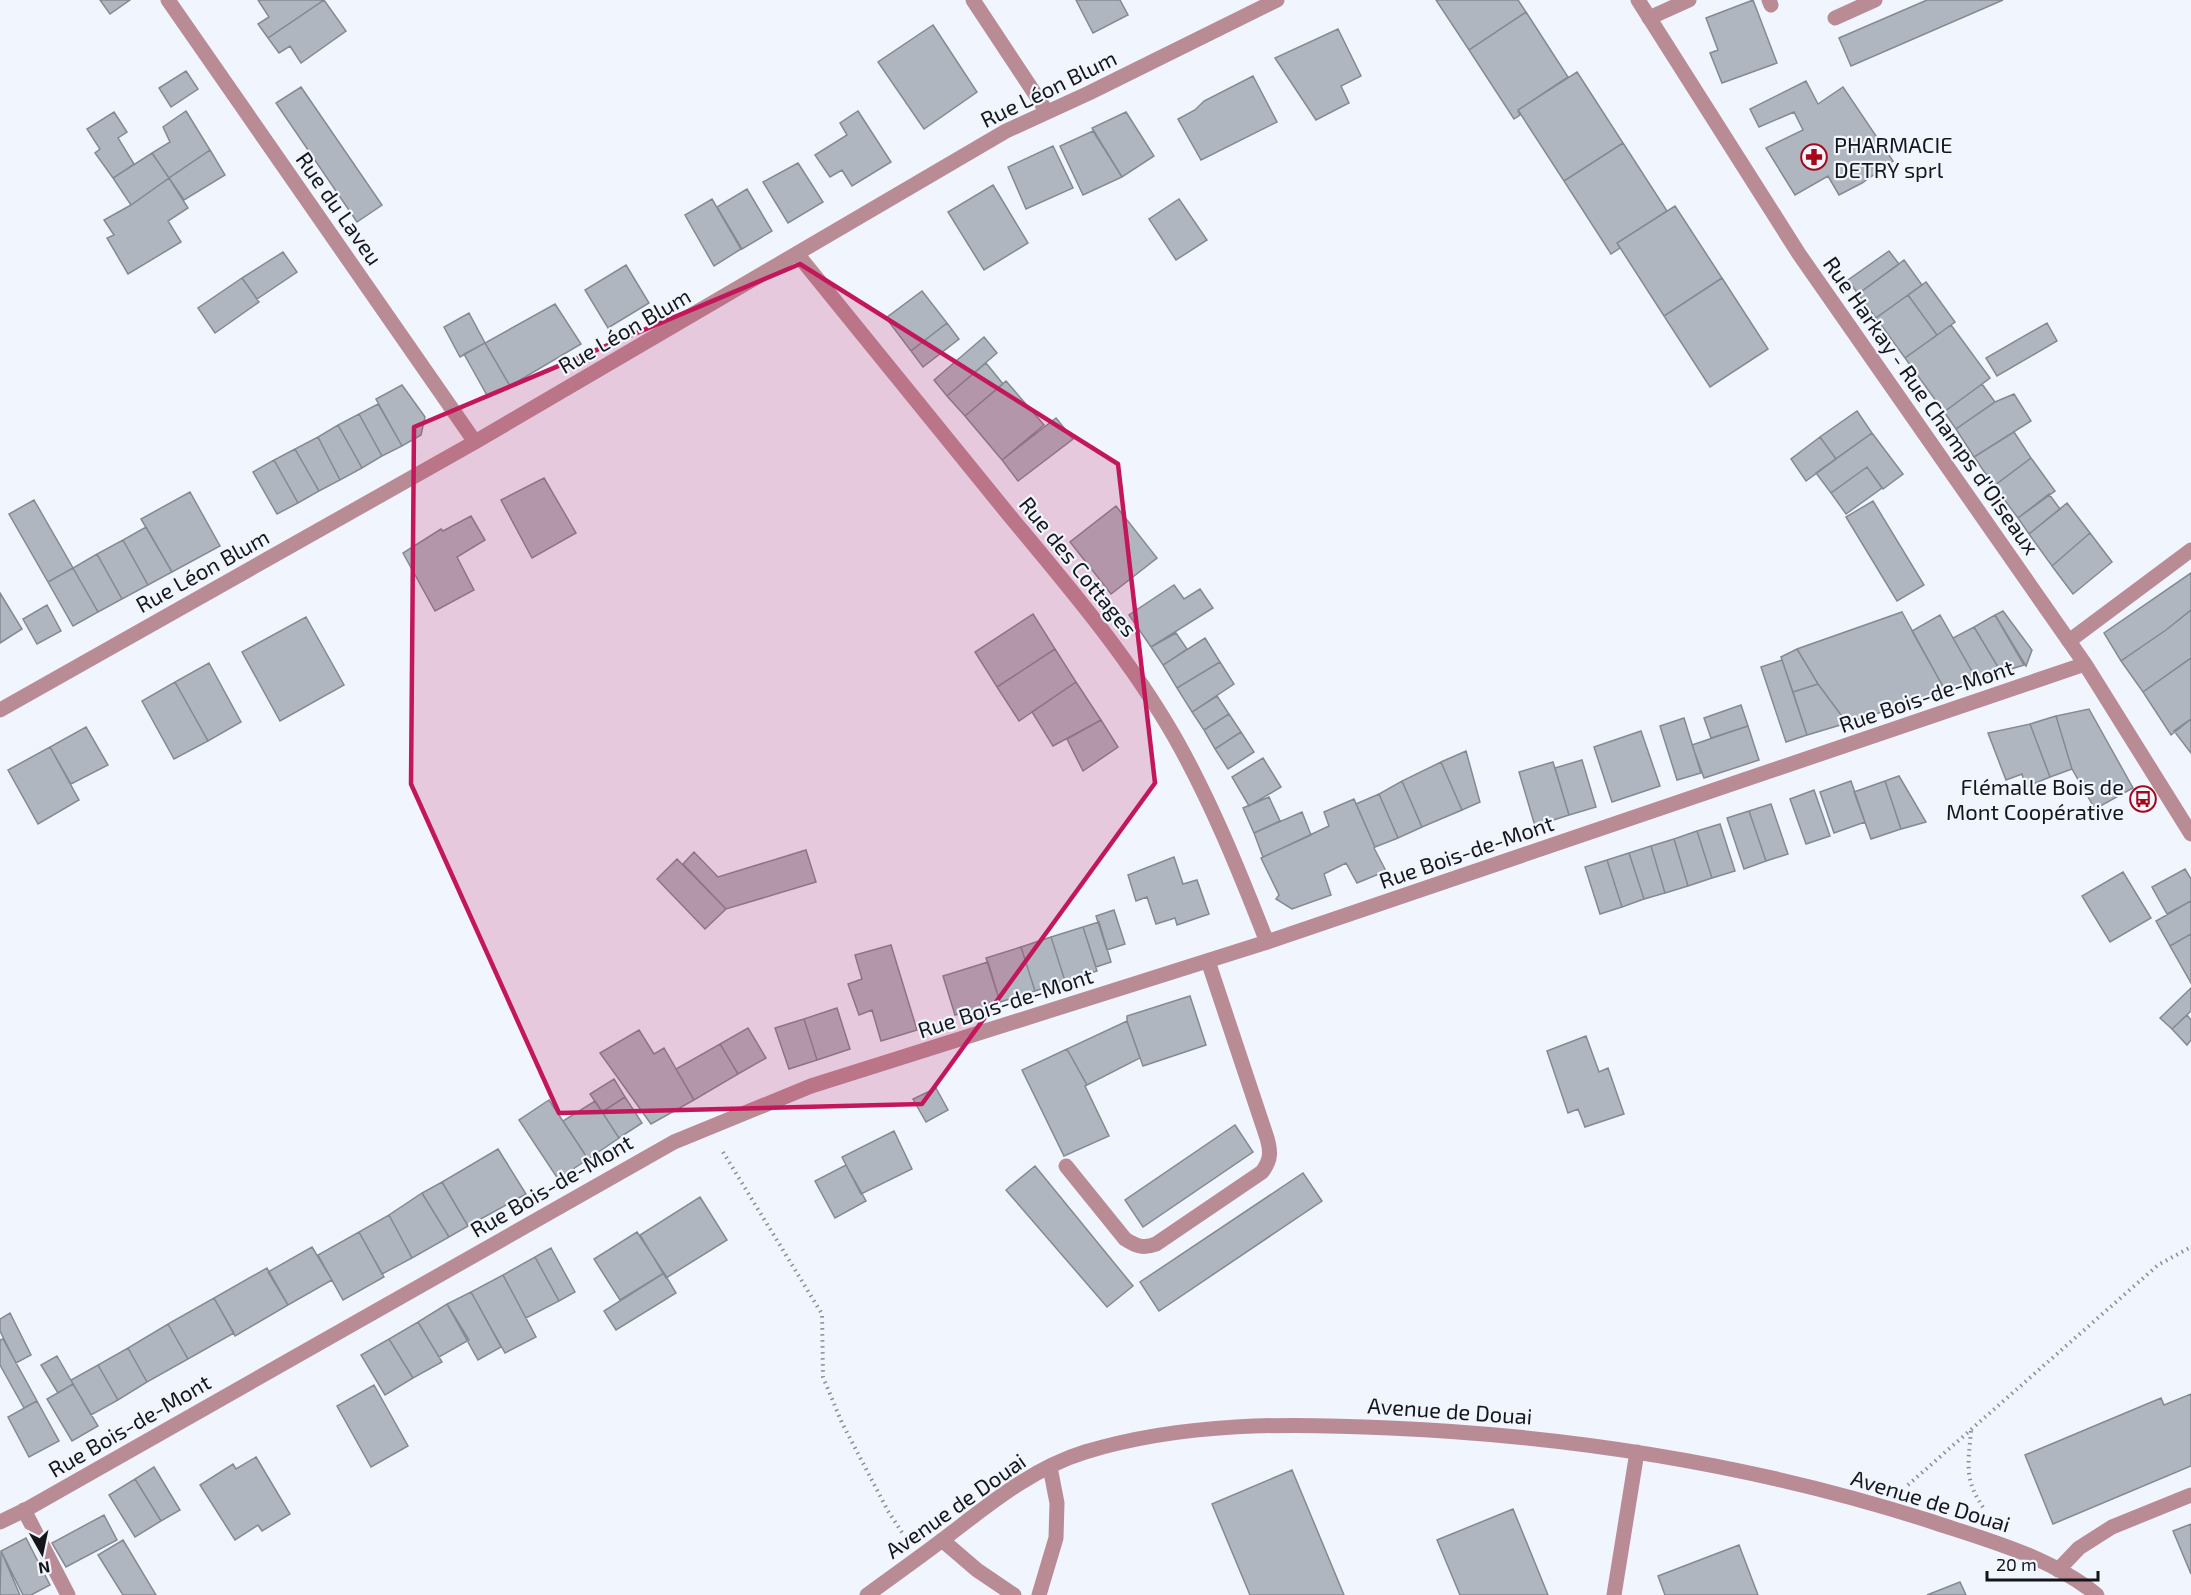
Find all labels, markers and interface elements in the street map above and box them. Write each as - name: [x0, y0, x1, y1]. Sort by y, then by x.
- street label: Rue Léon Blum: [976, 44, 1120, 132]
- place label: PHARMACIE DETRY sprl: [1834, 131, 1952, 182]
- pharmacy icon: PHARMACIE DETRY sprl: [1799, 142, 1829, 172]
- street label: Rue du Laveu: [291, 146, 389, 270]
- street label: Rue Harkay - Rue Champs d'Oiseaux: [1819, 251, 2045, 559]
- street label: Rue Léon Blum: [553, 282, 695, 378]
- street label: Rue des Cottages: [1015, 491, 1143, 641]
- street label: Rue Léon Blum: [131, 523, 273, 617]
- street label: Rue Bois-de-Mont: [1835, 653, 2017, 737]
- place label: Flémalle Bois de Mont Coopérative: [1946, 773, 2124, 824]
- bus stop icon: Flémalle Bois de Mont Coopérative: [2128, 784, 2158, 814]
- street label: Rue Bois-de-Mont: [1375, 809, 1557, 893]
- street label: Rue Bois-de-Mont: [914, 961, 1096, 1043]
- street label: Rue Bois-de-Mont: [465, 1128, 637, 1242]
- street label: Rue Bois-de-Mont: [43, 1368, 215, 1482]
- street label: Avenue de Douai: [1367, 1391, 1533, 1429]
- street label: Avenue de Douai: [880, 1447, 1030, 1563]
- street label: Avenue de Douai: [1848, 1463, 2014, 1537]
- north arrow: [12, 1523, 72, 1583]
- scale bar: [1987, 1544, 2098, 1582]
- text: 20 m: [1996, 1553, 2037, 1575]
- text: N: [37, 1558, 52, 1579]

